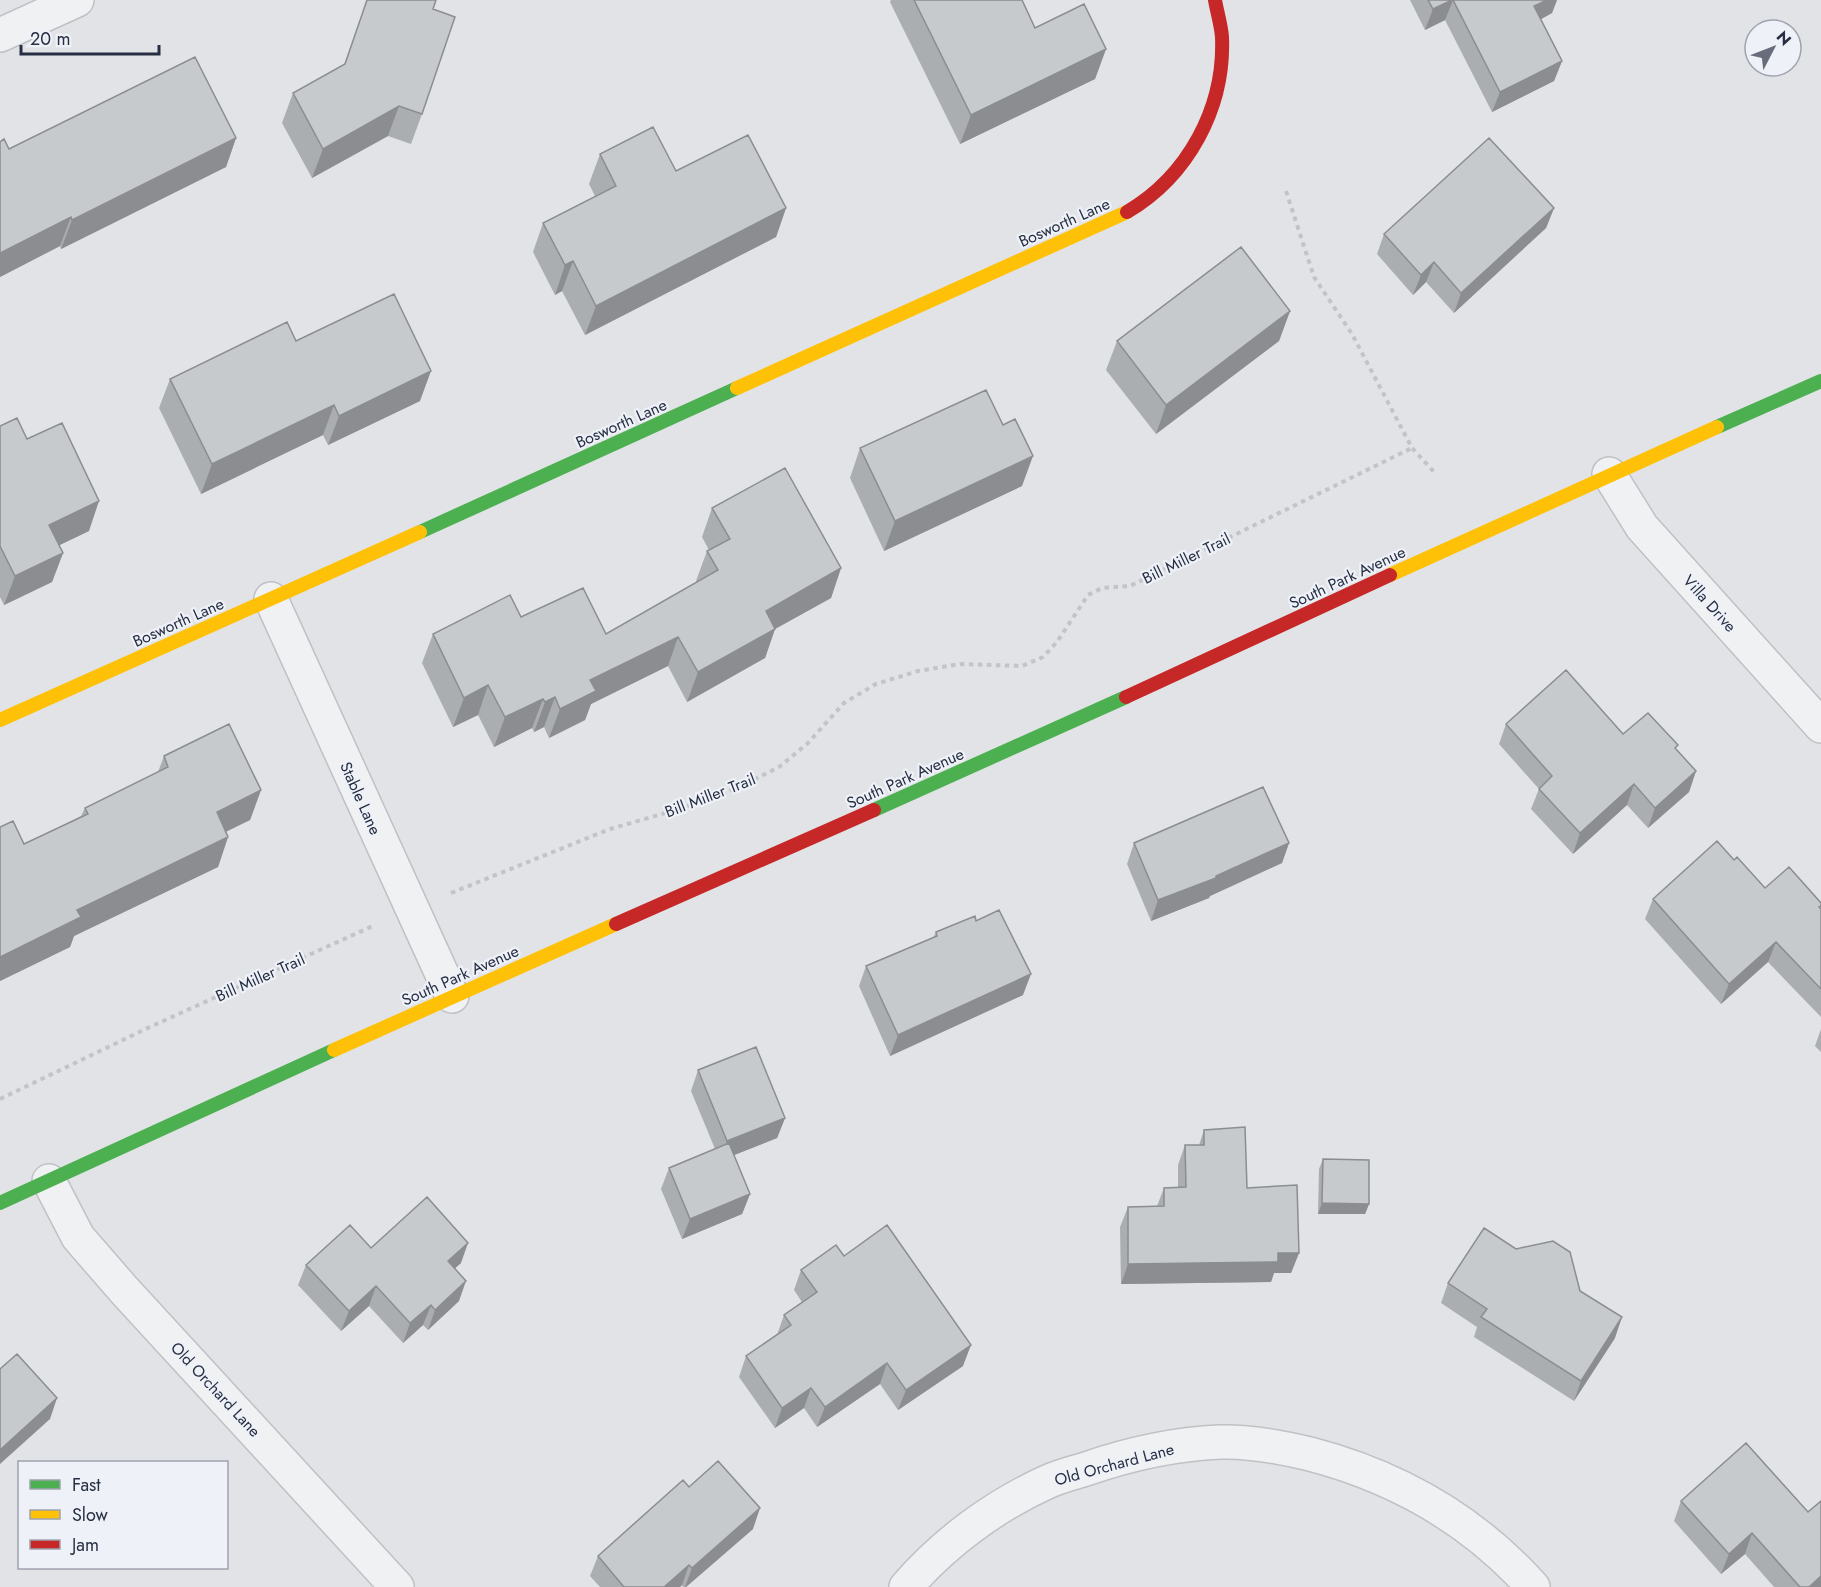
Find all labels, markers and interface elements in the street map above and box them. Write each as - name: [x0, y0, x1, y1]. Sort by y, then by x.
- scale bar: [21, 18, 159, 56]
- north arrow: [1743, 18, 1803, 78]
- text: 20 m: [30, 26, 70, 52]
- text: N: [1771, 26, 1797, 51]
- street label: Bosworth Lane: [1015, 192, 1113, 253]
- street label: Bosworth Lane: [572, 393, 670, 454]
- street label: Bill Miller Trail: [1138, 527, 1234, 590]
- street label: South Park Avenue: [1285, 540, 1409, 615]
- street label: Villa Drive: [1678, 570, 1742, 637]
- street label: Bosworth Lane: [129, 592, 227, 653]
- street label: South Park Avenue: [843, 742, 967, 815]
- street label: Stable Lane: [334, 758, 387, 838]
- street label: Bill Miller Trail: [662, 768, 759, 823]
- street label: South Park Avenue: [398, 939, 522, 1012]
- street label: Bill Miller Trail: [212, 948, 308, 1007]
- street label: Old Orchard Lane: [165, 1337, 266, 1442]
- street label: Old Orchard Lane: [1052, 1437, 1176, 1491]
- legend: [18, 1461, 228, 1569]
- text: Fast: [72, 1472, 101, 1498]
- text: Slow: [72, 1502, 109, 1528]
- text: Jam: [70, 1532, 99, 1558]

